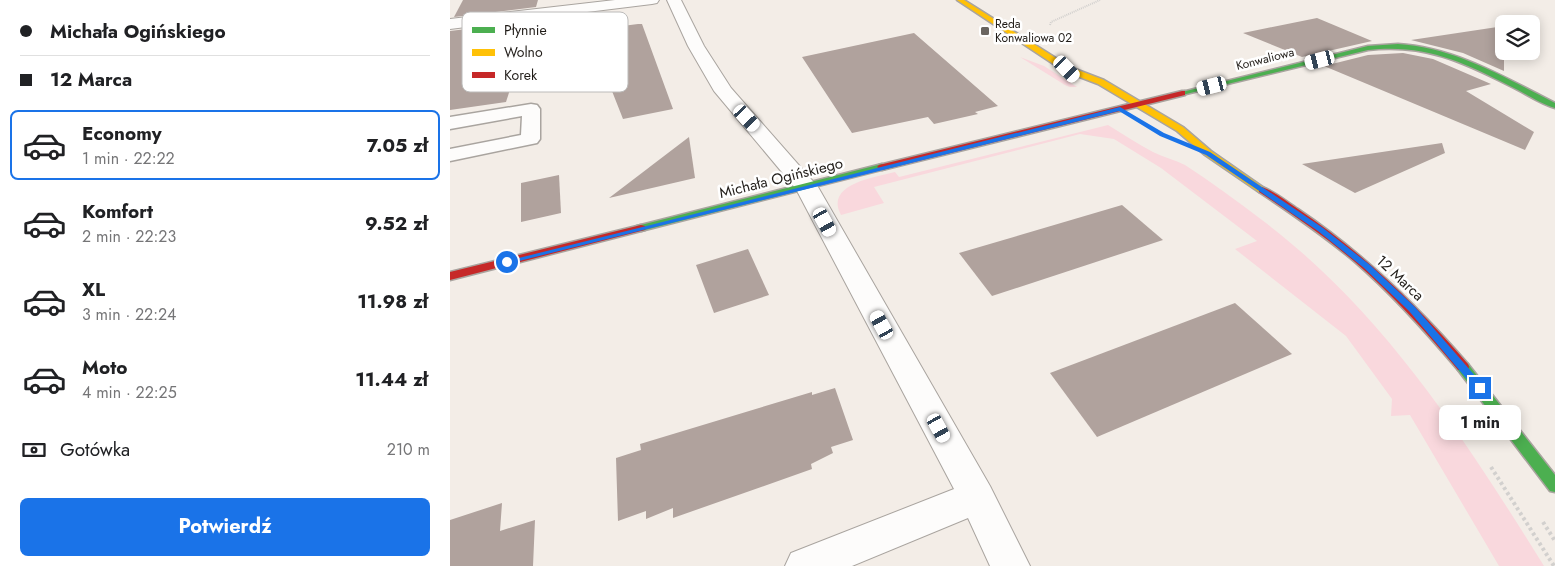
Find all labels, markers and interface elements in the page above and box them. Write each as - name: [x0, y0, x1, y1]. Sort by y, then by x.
- legend: [462, 12, 628, 92]
- place label: Reda Konwaliowa 02: [995, 15, 1072, 47]
- map controls: [1495, 15, 1540, 60]
- button: layers: [1495, 15, 1540, 60]
- text: Michała Ogińskiego: [50, 18, 226, 45]
- text: Płynnie: [504, 20, 547, 40]
- marker: Reda Konwaliowa 02: [979, 25, 991, 37]
- text: Wolno: [504, 42, 543, 62]
- street label: Konwaliowa: [1234, 43, 1296, 75]
- car: [1303, 49, 1336, 71]
- car: [1051, 53, 1082, 85]
- text: Korek: [504, 65, 538, 85]
- text: 12 Marca: [50, 66, 132, 93]
- car: [1195, 75, 1228, 97]
- car: [731, 102, 762, 134]
- text: Economy: [82, 120, 162, 147]
- icon: car: [22, 123, 67, 168]
- text: 7.05 zł: [367, 132, 428, 159]
- text: 1 min · 22:22: [82, 147, 175, 170]
- street label: Michała Ogińskiego: [717, 152, 845, 204]
- text: Komfort: [82, 198, 153, 225]
- icon: car: [22, 201, 67, 246]
- car: [811, 205, 838, 239]
- text: 9.52 zł: [365, 210, 428, 237]
- text: 2 min · 22:23: [82, 225, 176, 248]
- street label: 12 Marca: [1371, 250, 1429, 306]
- route start: [496, 251, 518, 273]
- text: XL: [82, 276, 105, 303]
- icon: car: [22, 279, 67, 324]
- text: 11.98 zł: [357, 288, 428, 315]
- text: 3 min · 22:24: [82, 303, 176, 326]
- car: [868, 308, 895, 342]
- text: Moto: [82, 354, 127, 381]
- icon: car: [22, 357, 67, 402]
- text: 11.44 zł: [355, 366, 428, 393]
- route end: [1469, 377, 1491, 399]
- text: 4 min · 22:25: [82, 381, 177, 404]
- callout: 1 min: [1439, 406, 1521, 440]
- car: [925, 411, 952, 445]
- text: 1 min: [1460, 411, 1500, 434]
- icon: cash: [20, 436, 48, 464]
- text: Gotówka: [60, 436, 130, 463]
- text: 210 m: [387, 438, 430, 461]
- button: Potwierdź: [20, 498, 430, 556]

